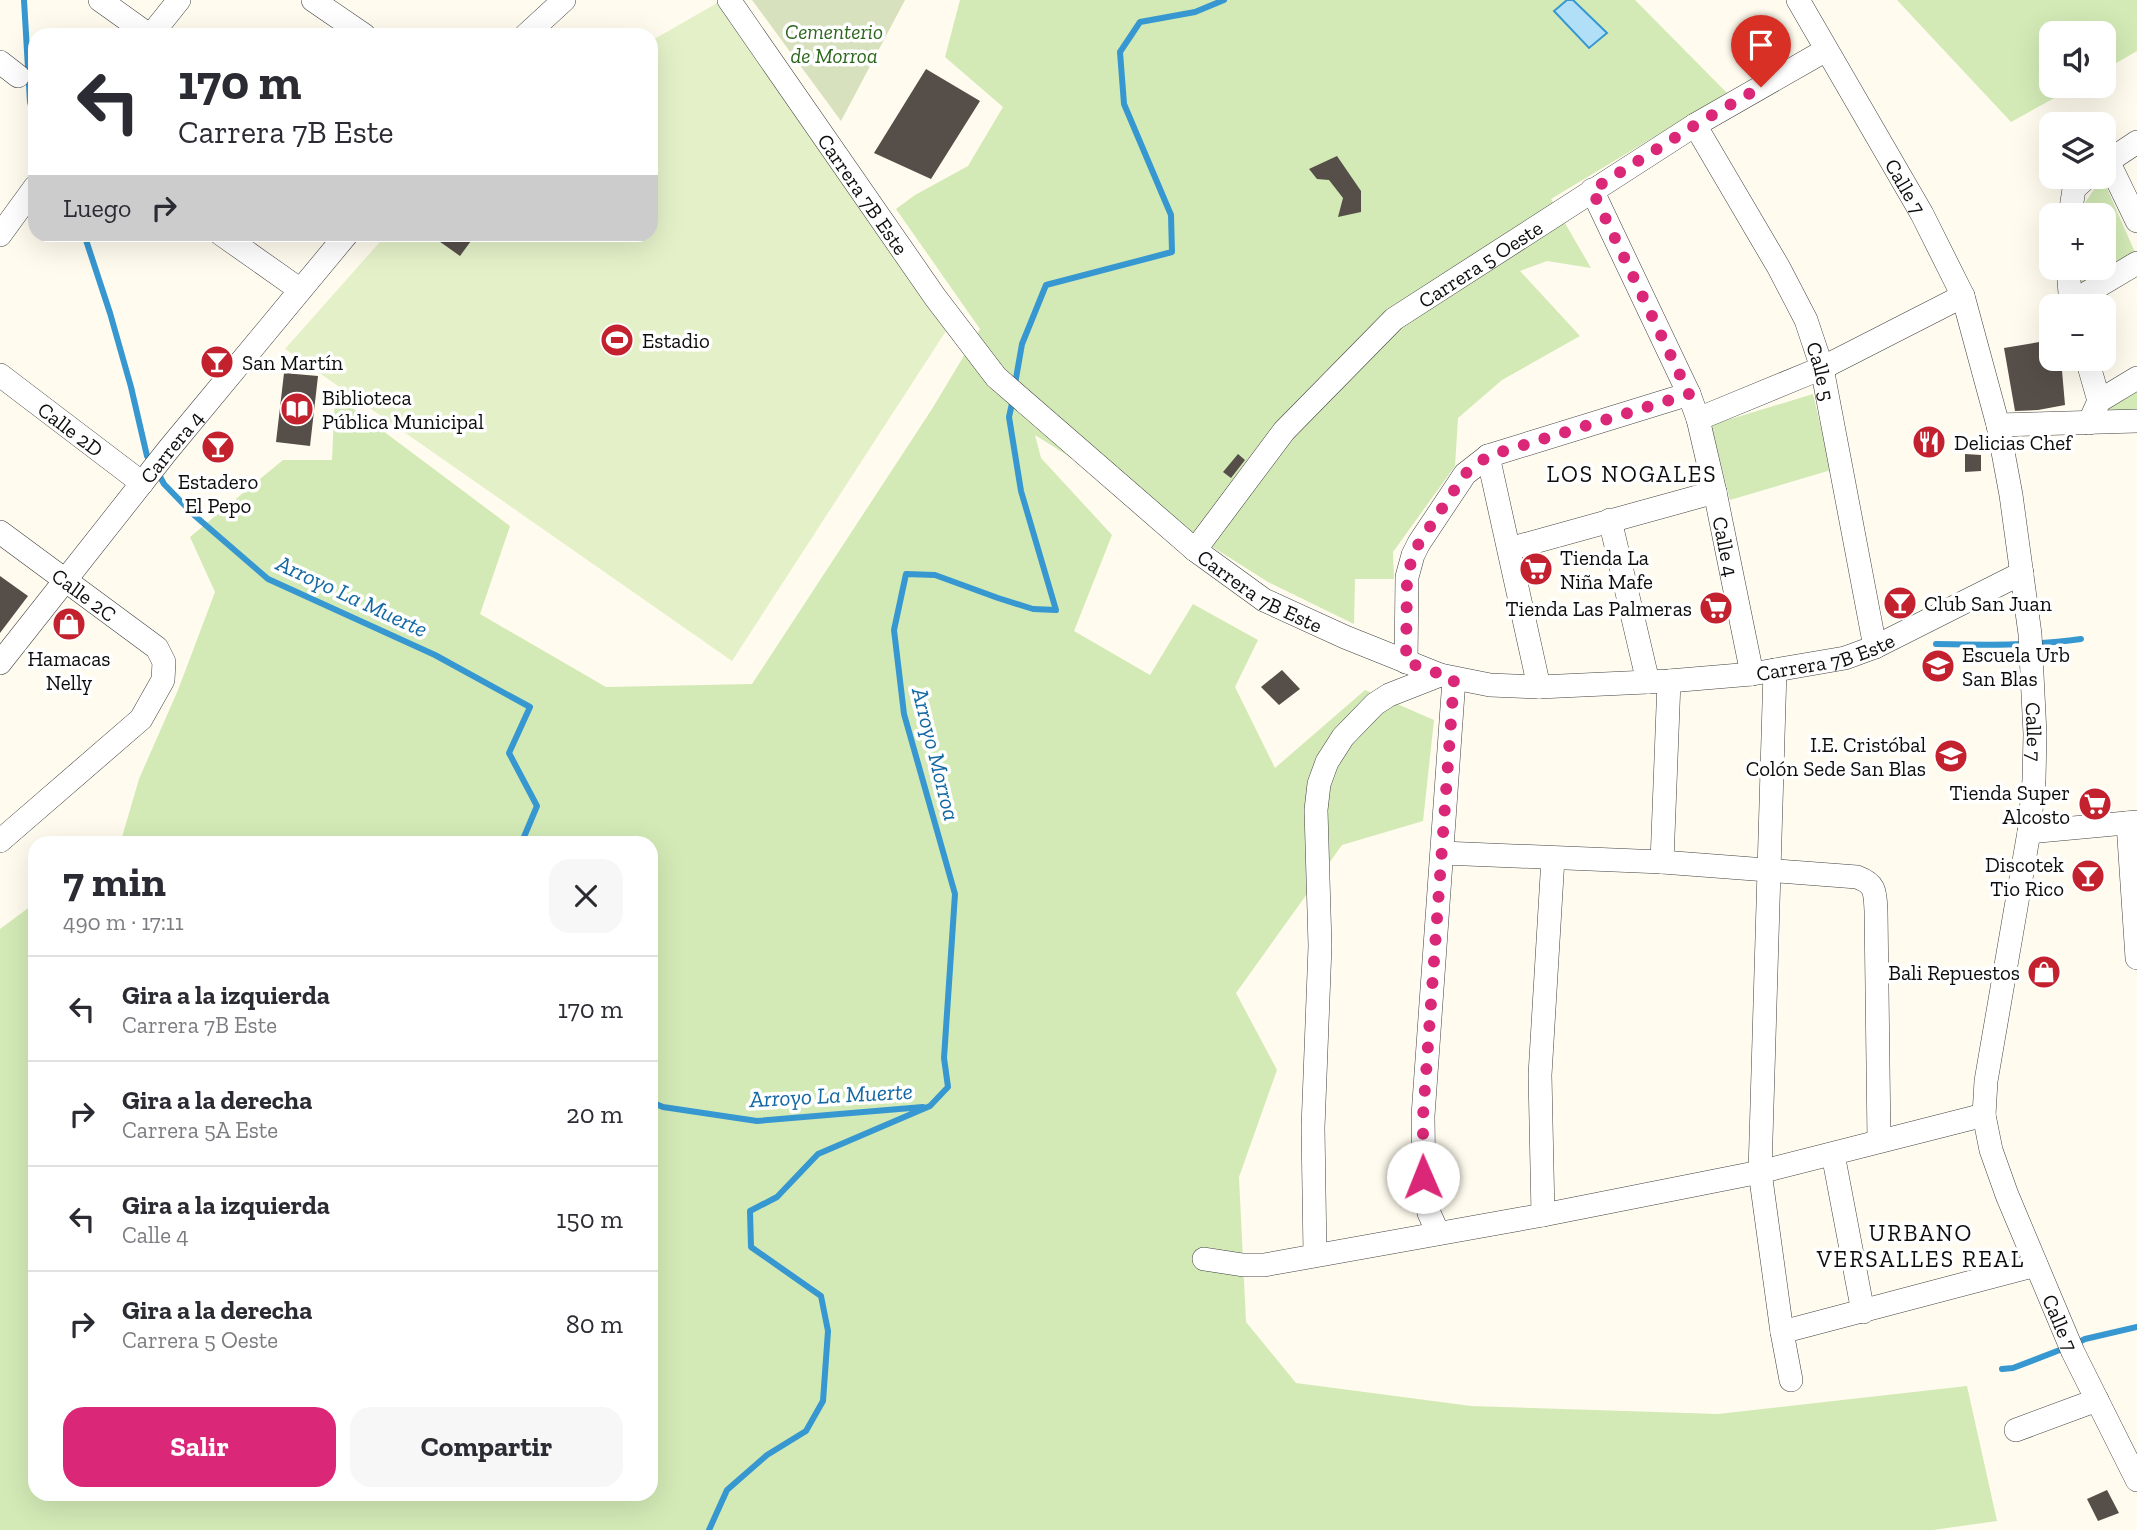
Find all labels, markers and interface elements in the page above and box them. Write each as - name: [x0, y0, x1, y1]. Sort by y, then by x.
- pin: [1731, 15, 1791, 87]
- park label: Cementerio de Morroa: [785, 19, 883, 68]
- map controls: [2039, 21, 2116, 371]
- button: sound: [2039, 21, 2116, 98]
- icon: arrive: [1742, 26, 1780, 64]
- text: 170 m: [178, 53, 301, 112]
- icon: left: [63, 56, 154, 147]
- button: layers: [2039, 112, 2116, 189]
- text: Carrera 7B Este: [178, 113, 394, 151]
- street label: Carrera 7B Este: [813, 129, 914, 259]
- street label: Calle 7: [1880, 154, 1932, 218]
- icon: right: [145, 189, 183, 227]
- text: Luego: [63, 192, 131, 224]
- button: +: [2039, 203, 2116, 280]
- street label: Carrera 5 Oeste: [1413, 214, 1547, 313]
- button: −: [2039, 294, 2116, 371]
- sports icon: Estadio: [598, 321, 636, 359]
- place label: Estadio: [642, 328, 710, 353]
- street label: Calle 5: [1802, 338, 1840, 403]
- bar icon: San Martín: [198, 343, 236, 381]
- place label: San Martín: [242, 350, 343, 375]
- place label: Biblioteca Pública Municipal: [322, 385, 484, 434]
- library icon: Biblioteca Pública Municipal: [278, 390, 316, 428]
- street label: Calle 2D: [33, 396, 108, 462]
- street label: Carrera 4: [134, 405, 208, 488]
- restaurant icon: Delicias Chef: [1910, 423, 1948, 461]
- bar icon: Estadero El Pepo: [199, 428, 237, 466]
- place label: Delicias Chef: [1954, 430, 2073, 455]
- district label: LOS NOGALES: [1546, 460, 1718, 488]
- place label: Estadero El Pepo: [178, 469, 258, 518]
- street label: Calle 4: [1708, 514, 1744, 579]
- street label: Carrera 7B Este: [1193, 544, 1326, 638]
- place label: Tienda La Niña Mafe: [1560, 545, 1653, 594]
- water label: Arroyo La Muerte: [271, 548, 432, 643]
- supermarket icon: Tienda La Niña Mafe: [1517, 550, 1555, 588]
- street label: Calle 2C: [47, 562, 122, 626]
- bar icon: Club San Juan: [1881, 584, 1919, 622]
- supermarket icon: Tienda Las Palmeras: [1697, 589, 1735, 627]
- place label: Club San Juan: [1924, 591, 2052, 616]
- place label: Tienda Las Palmeras: [1505, 596, 1692, 621]
- shop icon: Hamacas Nelly: [50, 605, 88, 643]
- street label: Carrera 7B Este: [1754, 627, 1898, 686]
- place label: Escuela Urb San Blas: [1962, 642, 2070, 691]
- place label: Hamacas Nelly: [27, 646, 111, 695]
- school or university icon: Escuela Urb San Blas: [1919, 647, 1957, 685]
- water label: Arroyo Morroa: [906, 684, 966, 823]
- street label: Calle 7: [2021, 701, 2048, 762]
- place label: I.E. Cristóbal Colón Sede San Blas: [1746, 732, 1926, 781]
- school or university icon: I.E. Cristóbal Colón Sede San Blas: [1932, 737, 1970, 775]
- place label: Tienda Super Alcosto: [1950, 780, 2070, 829]
- supermarket icon: Tienda Super Alcosto: [2076, 785, 2114, 823]
- place label: Discotek Tio Rico: [1985, 852, 2064, 901]
- text: 7 min: [63, 856, 166, 907]
- bar icon: Discotek Tio Rico: [2069, 857, 2107, 895]
- button: close: [549, 859, 623, 933]
- text: 490 m · 17:11: [63, 908, 184, 936]
- shop icon: Bali Repuestos: [2025, 953, 2063, 991]
- place label: Bali Repuestos: [1888, 960, 2020, 985]
- text: Gira a la izquierda: [122, 979, 330, 1011]
- icon: left: [63, 990, 101, 1028]
- text: 170 m: [558, 993, 623, 1025]
- text: Carrera 7B Este: [122, 1011, 277, 1039]
- water label: Arroyo La Muerte: [748, 1077, 913, 1113]
- text: Gira a la derecha: [122, 1084, 312, 1116]
- icon: right: [63, 1095, 101, 1133]
- text: 20 m: [566, 1098, 623, 1130]
- text: Carrera 5A Este: [122, 1116, 278, 1144]
- position arrow: [1386, 1140, 1460, 1214]
- text: Gira a la izquierda: [122, 1189, 330, 1221]
- icon: left: [63, 1200, 101, 1238]
- text: 150 m: [556, 1203, 623, 1235]
- district label: URBANO VERSALLES REAL: [1816, 1219, 2025, 1273]
- text: Calle 4: [122, 1221, 189, 1249]
- street label: Calle 7: [2038, 1290, 2084, 1355]
- text: Gira a la derecha: [122, 1294, 312, 1326]
- icon: right: [63, 1305, 101, 1343]
- text: 80 m: [566, 1308, 623, 1340]
- text: Carrera 5 Oeste: [122, 1326, 278, 1354]
- button: Salir: [63, 1407, 336, 1487]
- button: Compartir: [350, 1407, 623, 1487]

